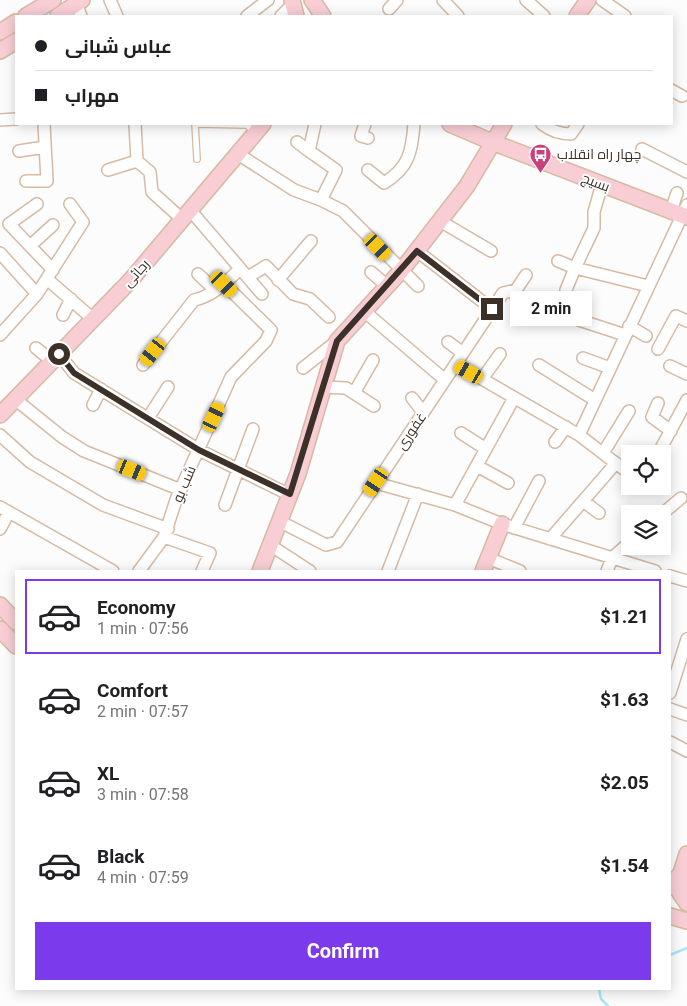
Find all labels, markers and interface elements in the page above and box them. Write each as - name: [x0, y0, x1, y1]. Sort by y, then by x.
- text: عباس شبانی: [65, 35, 172, 58]
- text: مهراب: [65, 84, 119, 107]
- bus stop icon: چهار راه انقلاب: [529, 142, 553, 173]
- place label: چهار راه انقلاب: [557, 146, 641, 164]
- street label: بسیج: [579, 169, 612, 196]
- car: [362, 231, 393, 263]
- street label: رجائی: [119, 256, 153, 290]
- car: [207, 268, 240, 300]
- callout: 2 min: [510, 292, 592, 326]
- route end: [481, 298, 503, 320]
- text: 2 min: [531, 299, 571, 318]
- car: [137, 336, 168, 368]
- route start: [48, 343, 70, 365]
- car: [452, 358, 485, 386]
- car: [200, 400, 227, 434]
- street label: غفوری: [393, 409, 429, 453]
- map controls: [621, 445, 671, 555]
- button: locate: [621, 445, 671, 495]
- car: [115, 457, 148, 483]
- street label: شب بو: [169, 463, 199, 505]
- car: [361, 465, 390, 499]
- button: layers: [621, 505, 671, 555]
- icon: car: [37, 594, 82, 639]
- text: Economy: [97, 596, 176, 619]
- text: $1.21: [600, 605, 649, 628]
- text: 1 min · 07:56: [97, 619, 189, 638]
- icon: car: [37, 677, 82, 722]
- text: Comfort: [97, 679, 168, 702]
- text: $1.63: [600, 688, 649, 711]
- text: 2 min · 07:57: [97, 702, 189, 721]
- icon: car: [37, 760, 82, 805]
- text: XL: [97, 762, 119, 785]
- text: $2.05: [600, 771, 649, 794]
- text: 3 min · 07:58: [97, 785, 189, 804]
- icon: car: [37, 843, 82, 888]
- text: Black: [97, 845, 144, 868]
- text: $1.54: [600, 854, 649, 877]
- text: 4 min · 07:59: [97, 868, 189, 887]
- button: Confirm: [35, 922, 651, 980]

